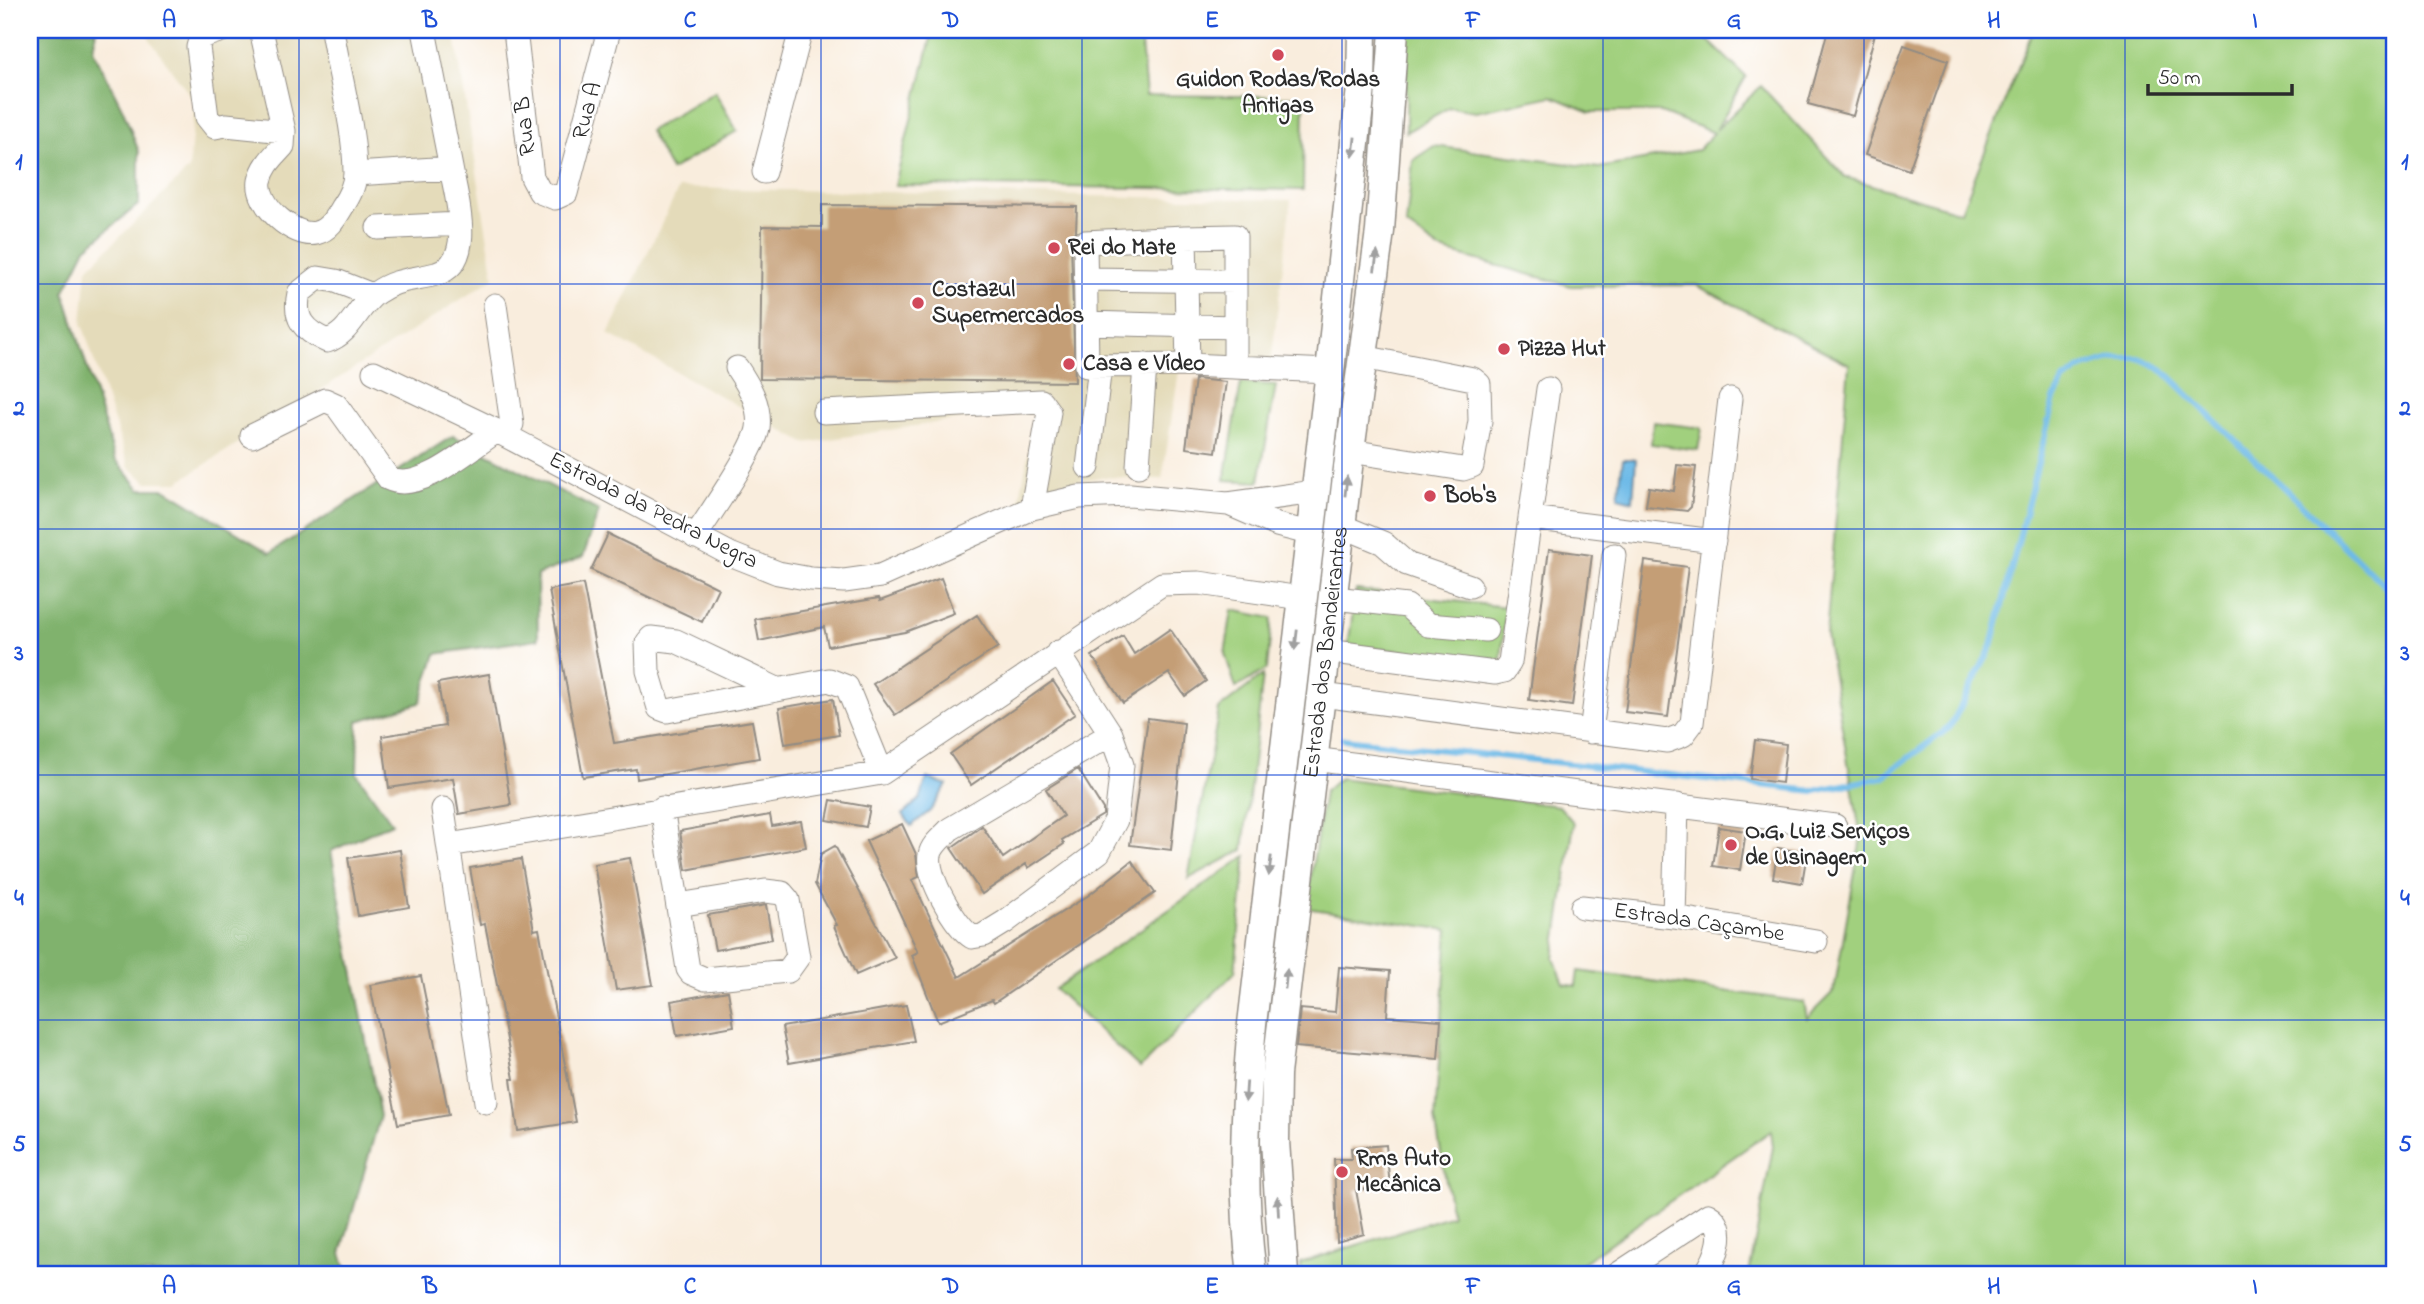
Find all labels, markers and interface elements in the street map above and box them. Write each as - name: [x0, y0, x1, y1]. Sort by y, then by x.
- text: A: [162, 5, 176, 38]
- text: B: [421, 5, 438, 38]
- text: C: [684, 5, 697, 38]
- text: D: [942, 5, 959, 38]
- text: E: [1205, 5, 1219, 38]
- text: F: [1465, 5, 1481, 38]
- text: G: [1727, 5, 1741, 38]
- text: H: [1987, 5, 2001, 38]
- text: I: [2252, 5, 2258, 38]
- marker: Guidon Rodas/Rodas Antigas: [1270, 47, 1286, 63]
- scale bar: [2148, 52, 2291, 96]
- place label: Guidon Rodas/Rodas Antigas: [1176, 64, 1380, 125]
- text: 50 m: [2158, 64, 2201, 94]
- street label: Rua A: [565, 79, 611, 143]
- street label: Rua B: [506, 95, 546, 157]
- one-way arrow: [1349, 136, 1360, 158]
- text: 1: [15, 147, 23, 180]
- text: 1: [2401, 147, 2409, 180]
- place label: Rei do Mate: [1068, 232, 1177, 265]
- marker: Rei do Mate: [1046, 240, 1062, 256]
- one-way arrow: [1371, 249, 1382, 271]
- place label: Costazul Supermercados: [932, 274, 1085, 333]
- marker: Costazul Supermercados: [910, 295, 926, 311]
- place label: Pizza Hut: [1518, 333, 1606, 366]
- marker: Pizza Hut: [1496, 341, 1512, 357]
- place label: Casa e Vídeo: [1083, 348, 1205, 381]
- marker: Casa e Vídeo: [1061, 356, 1077, 372]
- text: 2: [12, 393, 25, 426]
- text: 2: [2398, 393, 2411, 426]
- street label: Estrada da Pedra Negra: [542, 444, 764, 579]
- one-way arrow: [1341, 475, 1352, 497]
- place label: Bob's: [1443, 480, 1497, 513]
- marker: Bob's: [1422, 488, 1438, 504]
- street label: Estrada dos Bandeirantes: [1295, 524, 1357, 780]
- one-way arrow: [1291, 629, 1302, 651]
- text: 3: [13, 638, 24, 671]
- text: 3: [2399, 638, 2410, 671]
- place label: O.G. Luiz Serviços de Usinagem: [1745, 816, 1910, 877]
- marker: O.G. Luiz Serviços de Usinagem: [1723, 837, 1739, 853]
- one-way arrow: [1264, 855, 1275, 877]
- text: 4: [14, 883, 24, 916]
- text: 4: [2400, 883, 2410, 916]
- street label: Estrada Caçambe: [1612, 895, 1787, 951]
- one-way arrow: [1281, 968, 1292, 990]
- one-way arrow: [1240, 1082, 1251, 1104]
- text: 5: [12, 1129, 26, 1162]
- text: 5: [2398, 1129, 2412, 1162]
- place label: Rms Auto Mecânica: [1356, 1143, 1451, 1202]
- marker: Rms Auto Mecânica: [1334, 1164, 1350, 1180]
- one-way arrow: [1273, 1195, 1284, 1217]
- text: A: [162, 1271, 176, 1304]
- text: B: [421, 1271, 438, 1304]
- text: C: [684, 1271, 697, 1304]
- text: D: [942, 1271, 959, 1304]
- text: E: [1205, 1271, 1219, 1304]
- text: F: [1465, 1271, 1481, 1304]
- text: G: [1727, 1271, 1741, 1304]
- text: H: [1987, 1271, 2001, 1304]
- text: I: [2252, 1271, 2258, 1304]

